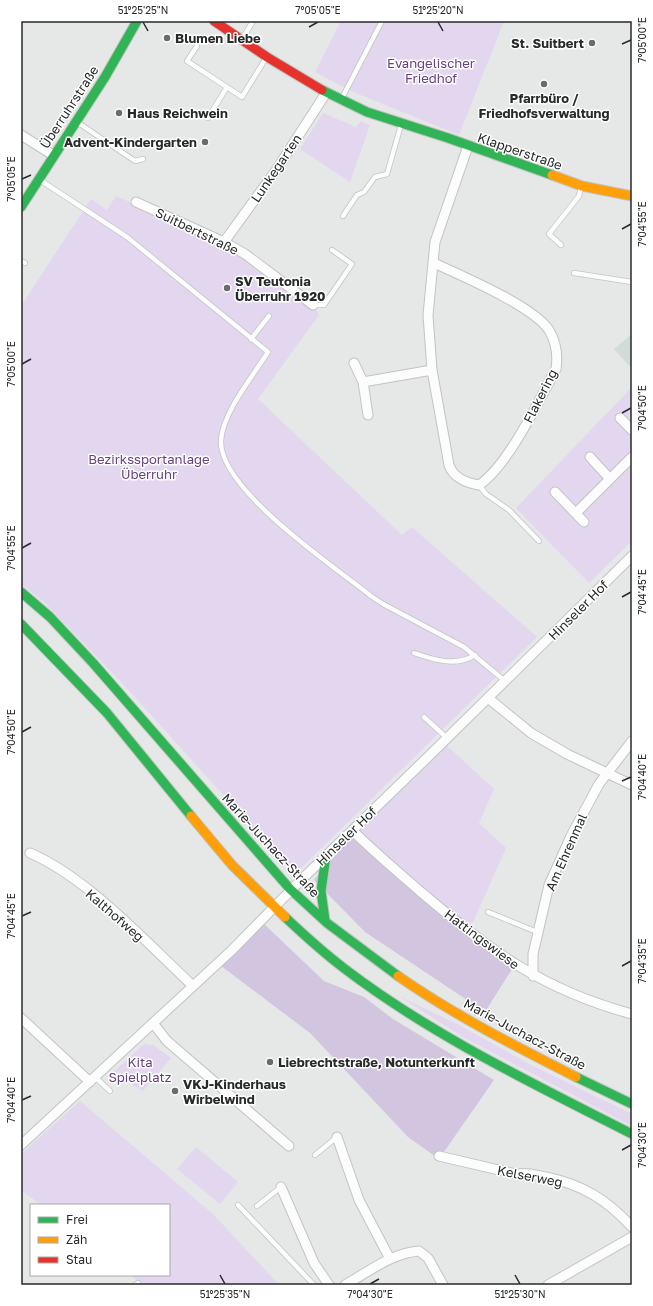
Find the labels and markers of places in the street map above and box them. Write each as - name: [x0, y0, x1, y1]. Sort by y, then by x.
- place label: Blumen Liebe: [175, 30, 261, 46]
- marker: Blumen Liebe: [162, 33, 172, 43]
- place label: St. Suitbert: [511, 35, 584, 51]
- marker: St. Suitbert: [587, 38, 597, 48]
- marker: Pfarrbüro / Friedhofsverwaltung: [539, 79, 549, 89]
- place label: Pfarrbüro / Friedhofsverwaltung: [479, 90, 609, 121]
- place label: Haus Reichwein: [127, 105, 228, 121]
- marker: Haus Reichwein: [114, 108, 124, 118]
- place label: Advent-Kindergarten: [64, 134, 197, 150]
- marker: Advent-Kindergarten: [200, 137, 210, 147]
- place label: SV Teutonia Überruhr 1920: [235, 273, 326, 304]
- marker: SV Teutonia Überruhr 1920: [222, 283, 232, 293]
- place label: Liebrechtstraße, Notunterkunft: [278, 1054, 475, 1070]
- marker: Liebrechtstraße, Notunterkunft: [265, 1057, 275, 1067]
- place label: VKJ-Kinderhaus Wirbelwind: [183, 1076, 286, 1107]
- marker: VKJ-Kinderhaus Wirbelwind: [170, 1086, 180, 1096]

